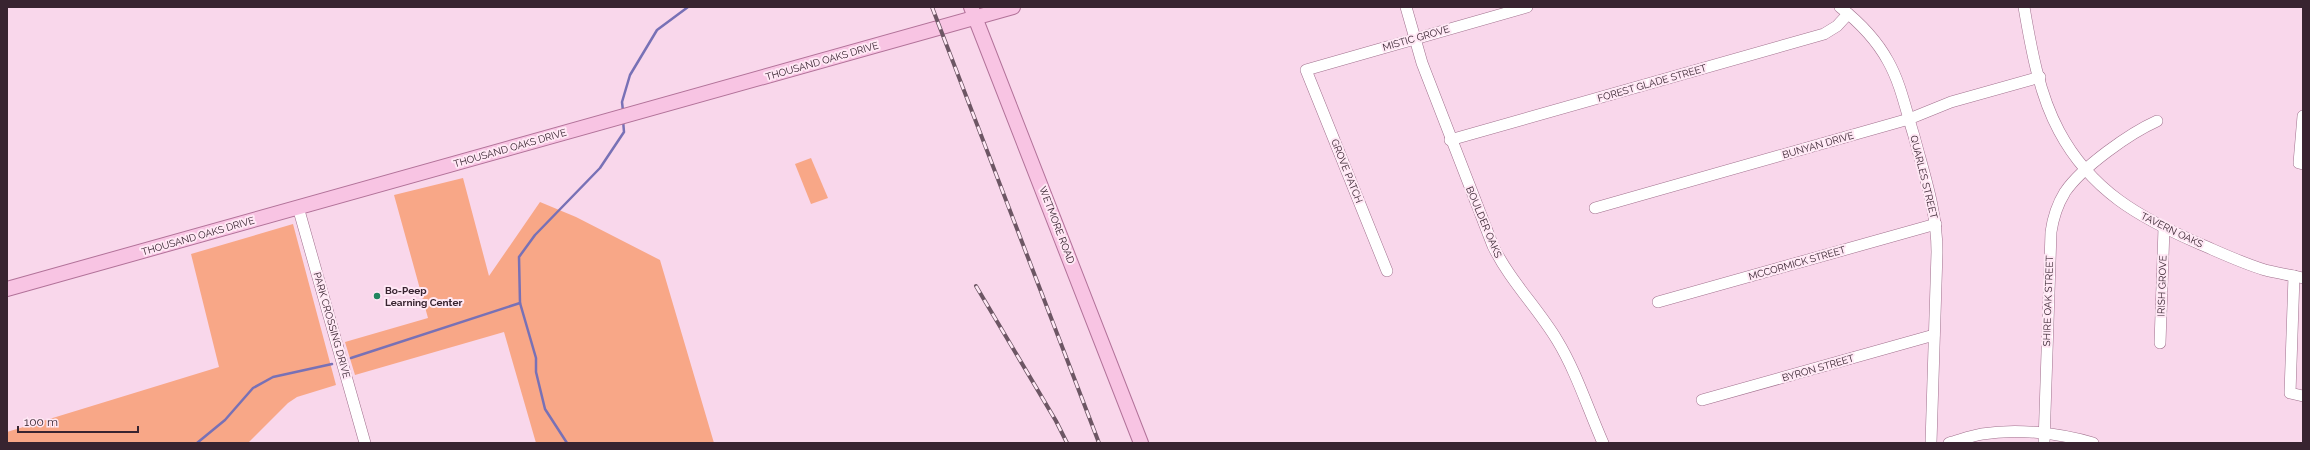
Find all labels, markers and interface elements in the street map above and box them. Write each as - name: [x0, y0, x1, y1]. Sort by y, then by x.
- street label: MISTIC GROVE: [1381, 23, 1451, 53]
- street label: THOUSAND OAKS DRIVE: [764, 40, 880, 82]
- street label: FOREST GLADE STREET: [1596, 62, 1708, 104]
- street label: THOUSAND OAKS DRIVE: [452, 127, 568, 169]
- street label: BUNYAN DRIVE: [1781, 130, 1855, 160]
- street label: QUARLES STREET: [1908, 134, 1940, 220]
- street label: GROVE PATCH: [1329, 137, 1365, 205]
- street label: WETMORE ROAD: [1037, 185, 1077, 265]
- street label: BOULDER OAKS: [1464, 185, 1504, 259]
- street label: TAVERN OAKS: [2139, 210, 2205, 250]
- street label: THOUSAND OAKS DRIVE: [140, 215, 256, 257]
- street label: MCCORMICK STREET: [1747, 244, 1847, 282]
- street label: SHIRE OAK STREET: [2041, 255, 2055, 347]
- street label: IRISH GROVE: [2155, 255, 2169, 317]
- street label: PARK CROSSING DRIVE: [312, 271, 352, 379]
- place label: Bo-Peep Learning Center: [385, 285, 462, 308]
- marker: Bo-Peep Learning Center: [372, 291, 382, 301]
- street label: BYRON STREET: [1781, 352, 1855, 384]
- scale bar: [18, 408, 138, 434]
- text: 100 m: [24, 415, 58, 429]

